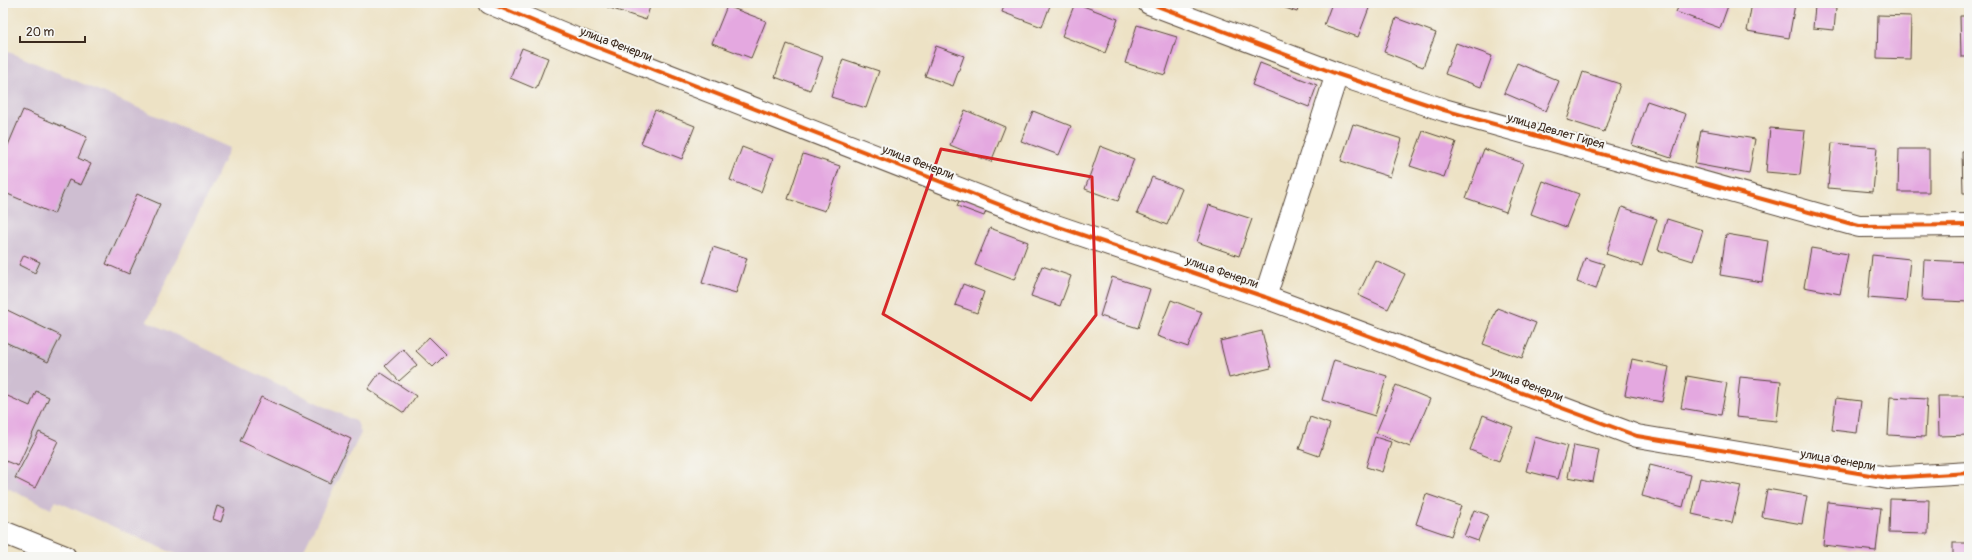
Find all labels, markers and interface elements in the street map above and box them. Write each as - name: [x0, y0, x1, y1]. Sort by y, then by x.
- scale bar: [20, 18, 85, 44]
- street label: улица Фенерли: [577, 24, 654, 65]
- text: 20 m: [26, 25, 55, 40]
- street label: улица Девлет Гирея: [1504, 110, 1607, 153]
- street label: улица Фенерли: [879, 142, 956, 183]
- street label: улица Фенерли: [1183, 253, 1261, 292]
- street label: улица Фенерли: [1488, 364, 1565, 405]
- street label: улица Фенерли: [1798, 446, 1877, 475]

